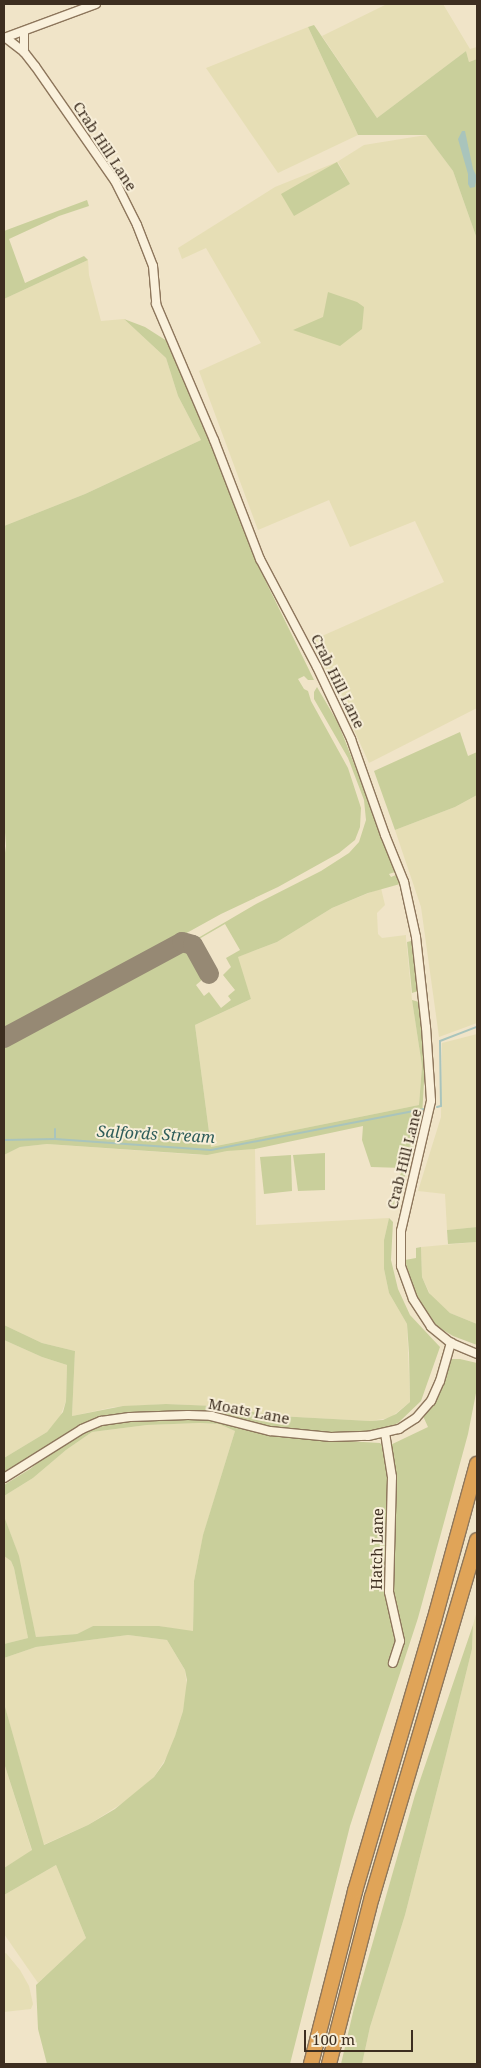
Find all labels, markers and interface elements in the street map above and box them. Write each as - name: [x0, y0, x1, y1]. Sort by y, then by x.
- street label: Crab Hill Lane: [69, 98, 141, 194]
- street label: Crab Hill Lane: [307, 631, 369, 731]
- street label: Crab Hill Lane: [383, 1107, 425, 1211]
- water label: Salfords Stream: [96, 1121, 216, 1147]
- street label: Moats Lane: [207, 1394, 291, 1428]
- street label: Hatch Lane: [367, 1508, 387, 1590]
- scale bar: [306, 2020, 415, 2052]
- text: 100 m: [312, 2029, 355, 2049]

